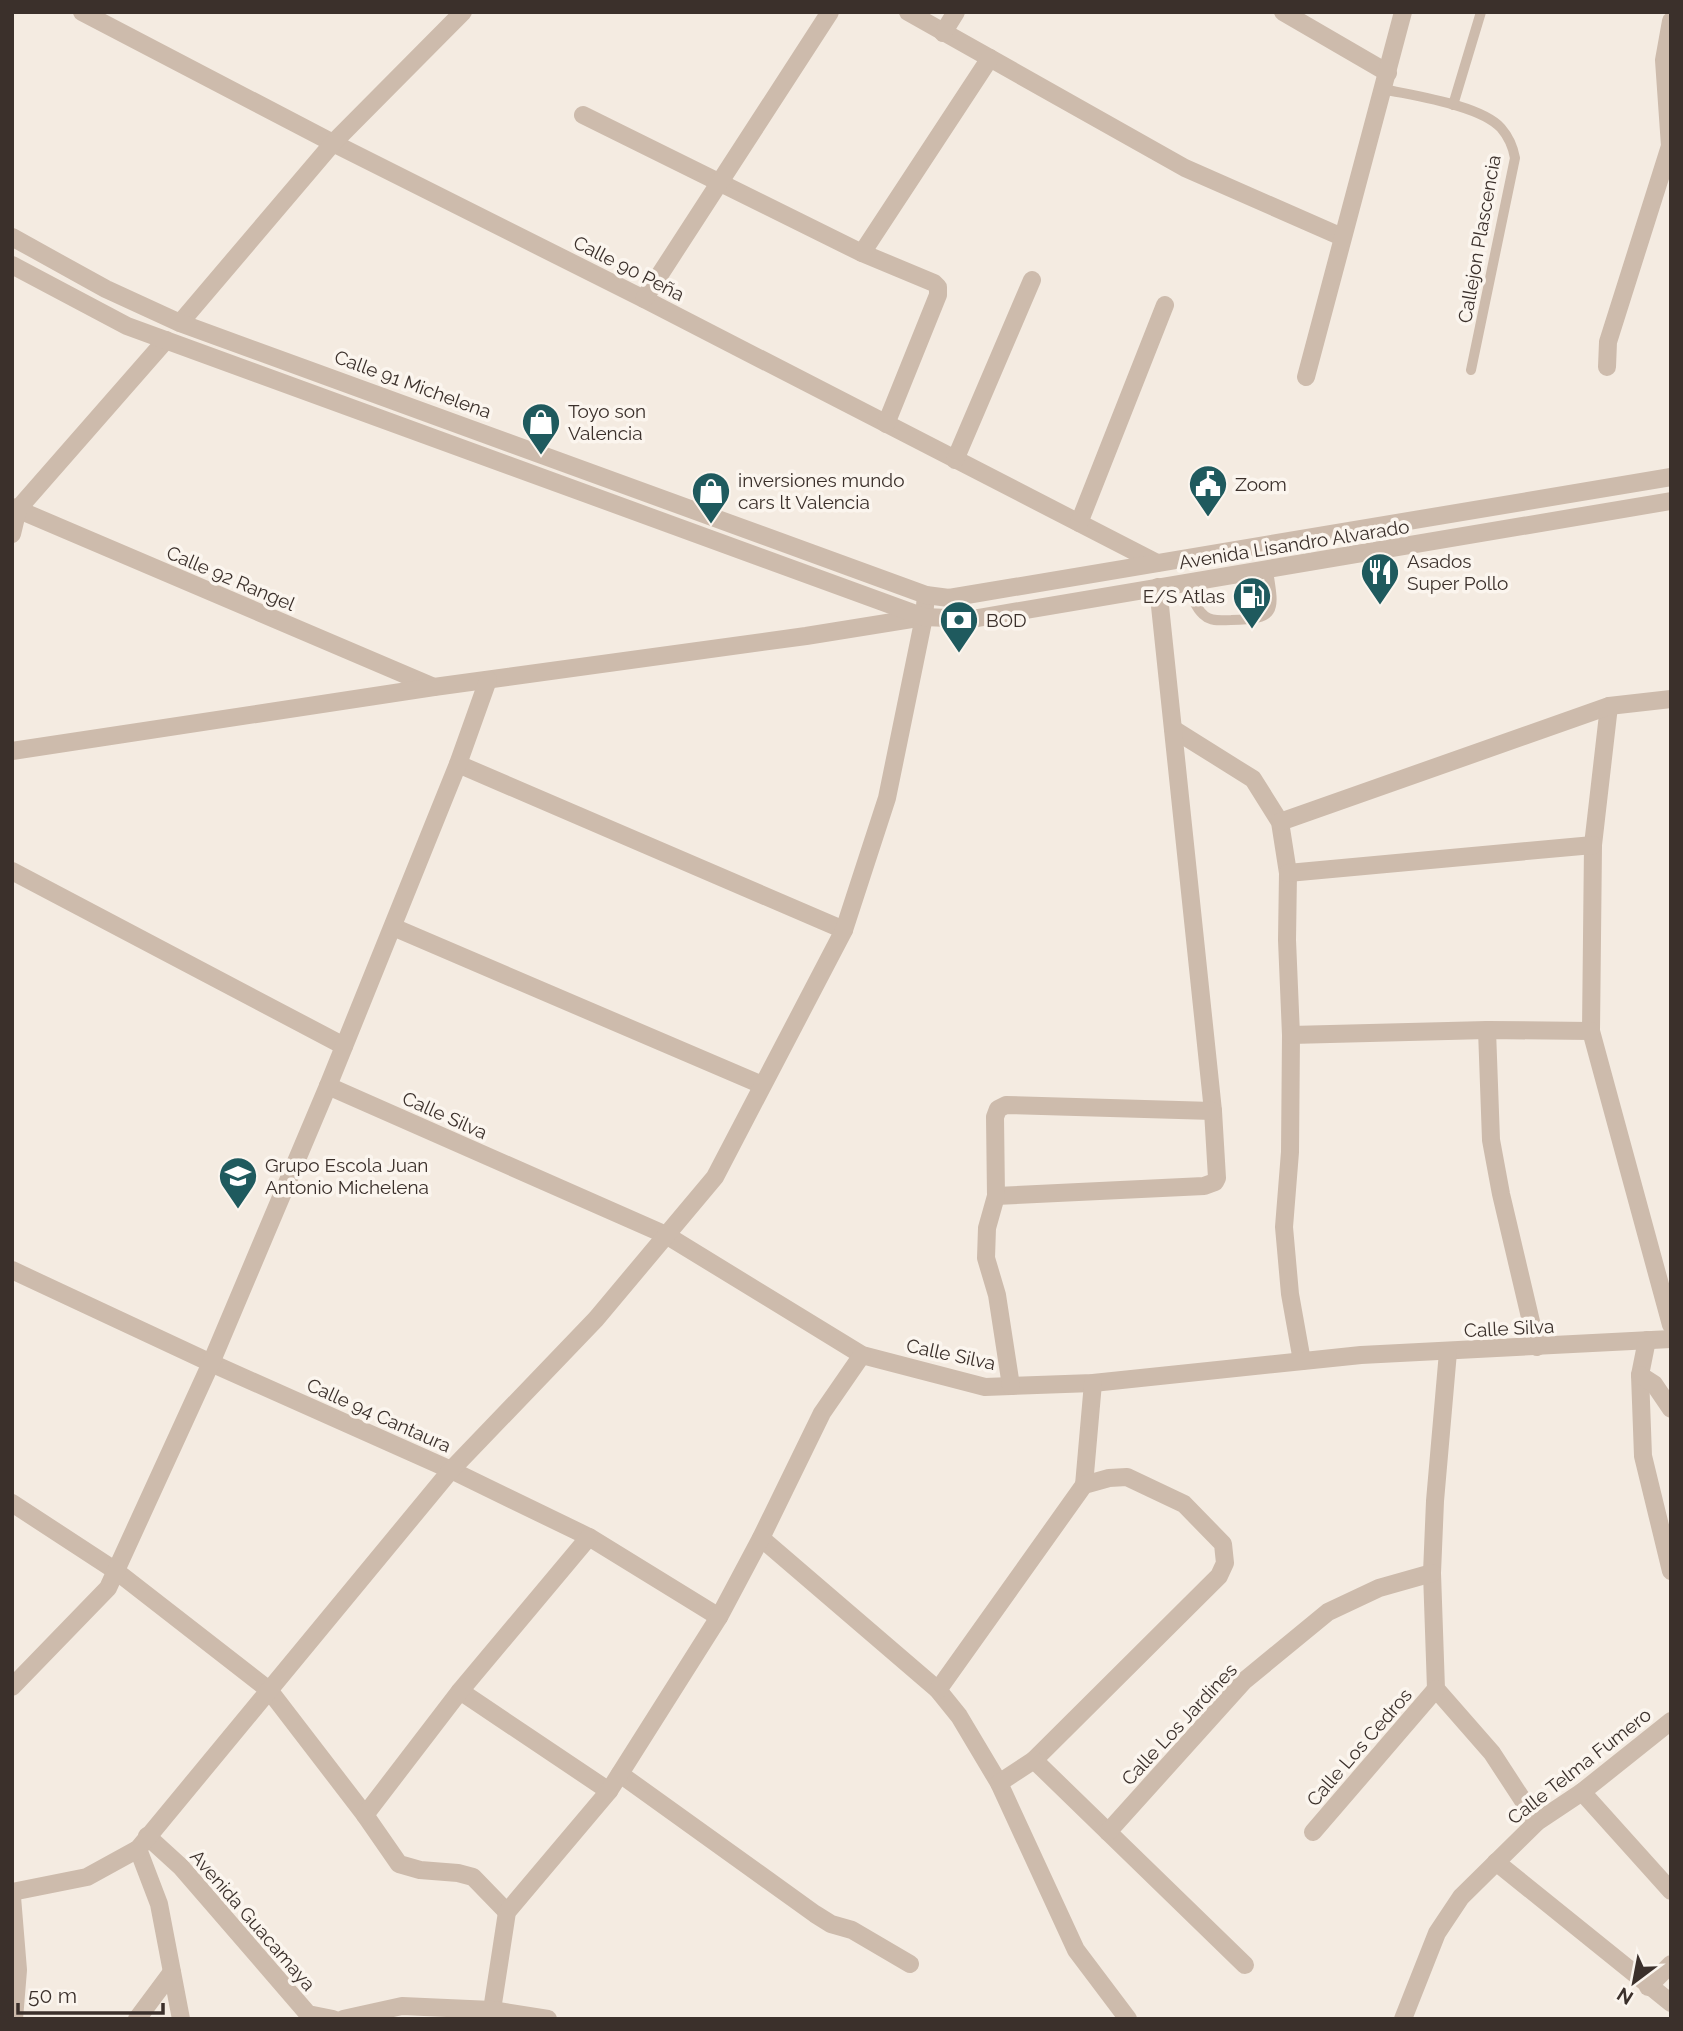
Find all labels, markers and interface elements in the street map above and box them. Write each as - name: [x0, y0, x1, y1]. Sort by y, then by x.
- street label: Callejon Plascencia: [1453, 153, 1505, 325]
- street label: Calle 90 Peña: [570, 231, 688, 305]
- street label: Calle 91 Michelena: [332, 345, 494, 423]
- place label: Toyo son Valencia: [568, 400, 646, 444]
- shop icon: Toyo son Valencia: [520, 401, 562, 456]
- public building icon: Zoom: [1187, 463, 1229, 518]
- place label: inversiones mundo cars lt Valencia: [738, 469, 904, 513]
- shop icon: inversiones mundo cars lt Valencia: [690, 470, 732, 525]
- place label: Zoom: [1235, 473, 1287, 495]
- street label: Avenida Lisandro Alvarado: [1177, 515, 1411, 573]
- street label: Calle 92 Rangel: [163, 541, 299, 615]
- place label: Asados Super Pollo: [1407, 550, 1508, 594]
- restaurant icon: Asados Super Pollo: [1359, 551, 1401, 606]
- fuel station icon: E/S Atlas: [1231, 575, 1273, 630]
- place label: E/S Atlas: [1143, 585, 1225, 607]
- bank icon: BOD: [938, 599, 980, 654]
- place label: BOD: [986, 609, 1027, 631]
- street label: Calle Silva: [399, 1087, 491, 1143]
- place label: Grupo Escola Juan Antonio Michelena: [265, 1154, 429, 1198]
- school or university icon: Grupo Escola Juan Antonio Michelena: [217, 1155, 259, 1210]
- street label: Calle Silva: [1463, 1315, 1555, 1341]
- street label: Calle Silva: [904, 1334, 998, 1374]
- street label: Calle 94 Cantaura: [304, 1373, 454, 1457]
- street label: Calle Los Jardines: [1117, 1659, 1241, 1789]
- street label: Calle Los Cedros: [1302, 1684, 1416, 1810]
- street label: Calle Telma Fumero: [1503, 1703, 1655, 1829]
- street label: Avenida Guacamaya: [186, 1845, 320, 1995]
- north arrow: [1599, 1947, 1669, 2017]
- scale bar: [18, 1972, 163, 2016]
- text: 50 m: [28, 1983, 77, 2008]
- text: N: [1613, 1983, 1637, 2010]

